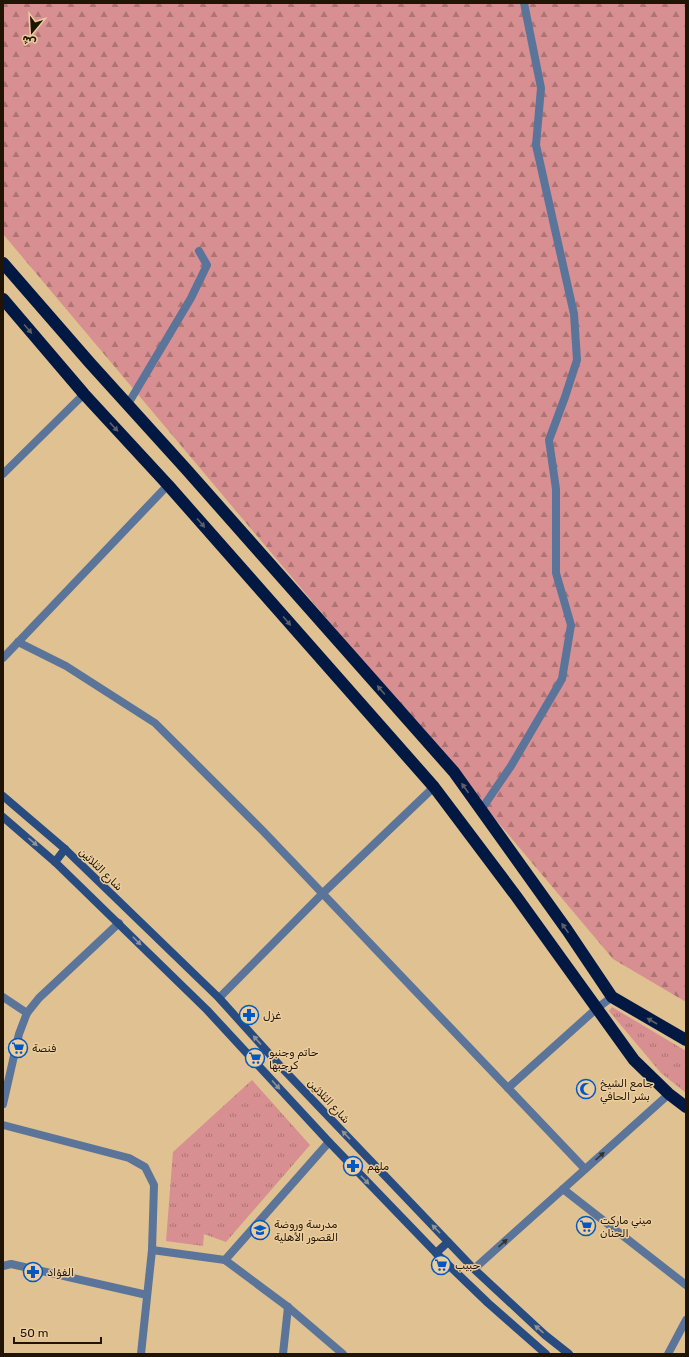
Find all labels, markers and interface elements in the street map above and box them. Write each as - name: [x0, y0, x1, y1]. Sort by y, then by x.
- north arrow: [12, 12, 52, 52]
- text: ش: [20, 33, 38, 49]
- one-way arrow: [24, 323, 33, 334]
- one-way arrow: [109, 422, 118, 431]
- one-way arrow: [197, 518, 206, 528]
- one-way arrow: [282, 616, 291, 625]
- one-way arrow: [376, 684, 385, 695]
- one-way arrow: [461, 783, 469, 794]
- one-way arrow: [28, 837, 37, 846]
- street label: شارع الثلاثين: [75, 845, 125, 895]
- one-way arrow: [561, 923, 569, 933]
- one-way arrow: [132, 936, 142, 946]
- pharmacy icon: غزل: [238, 1004, 260, 1026]
- place label: غزل: [263, 1009, 281, 1022]
- one-way arrow: [646, 1017, 658, 1024]
- one-way arrow: [252, 1035, 262, 1045]
- supermarket icon: فنصة: [7, 1037, 29, 1059]
- place label: فنصة: [32, 1042, 56, 1055]
- place label: حاتم وجنبو كرجبها: [269, 1046, 319, 1072]
- supermarket icon: حاتم وجنبو كرجبها: [244, 1047, 266, 1069]
- street label: شارع الثلاثين: [303, 1077, 352, 1128]
- place label: جامع الشيخ بشر الحافي: [600, 1077, 654, 1105]
- mosque icon: جامع الشيخ بشر الحافي: [575, 1078, 597, 1100]
- one-way arrow: [272, 1080, 281, 1090]
- one-way arrow: [341, 1130, 351, 1140]
- one-way arrow: [595, 1151, 605, 1161]
- pharmacy icon: ملهم: [342, 1155, 364, 1177]
- place label: ملهم: [367, 1160, 389, 1174]
- one-way arrow: [360, 1175, 370, 1185]
- place label: ميني ماركت الحنان: [600, 1214, 652, 1240]
- supermarket icon: ميني ماركت الحنان: [575, 1215, 597, 1237]
- place label: مدرسة وروضة القصور الأهلية: [274, 1218, 338, 1245]
- school or university icon: مدرسة وروضة القصور الأهلية: [249, 1219, 271, 1241]
- one-way arrow: [431, 1224, 441, 1234]
- one-way arrow: [498, 1238, 508, 1247]
- supermarket icon: حبيب: [430, 1254, 452, 1276]
- place label: حبيب: [455, 1259, 481, 1272]
- pharmacy icon: الفؤاد: [22, 1261, 44, 1283]
- place label: الفؤاد: [47, 1266, 74, 1280]
- scale bar: [14, 1319, 101, 1345]
- one-way arrow: [534, 1325, 544, 1334]
- text: 50 m: [20, 1326, 48, 1340]

